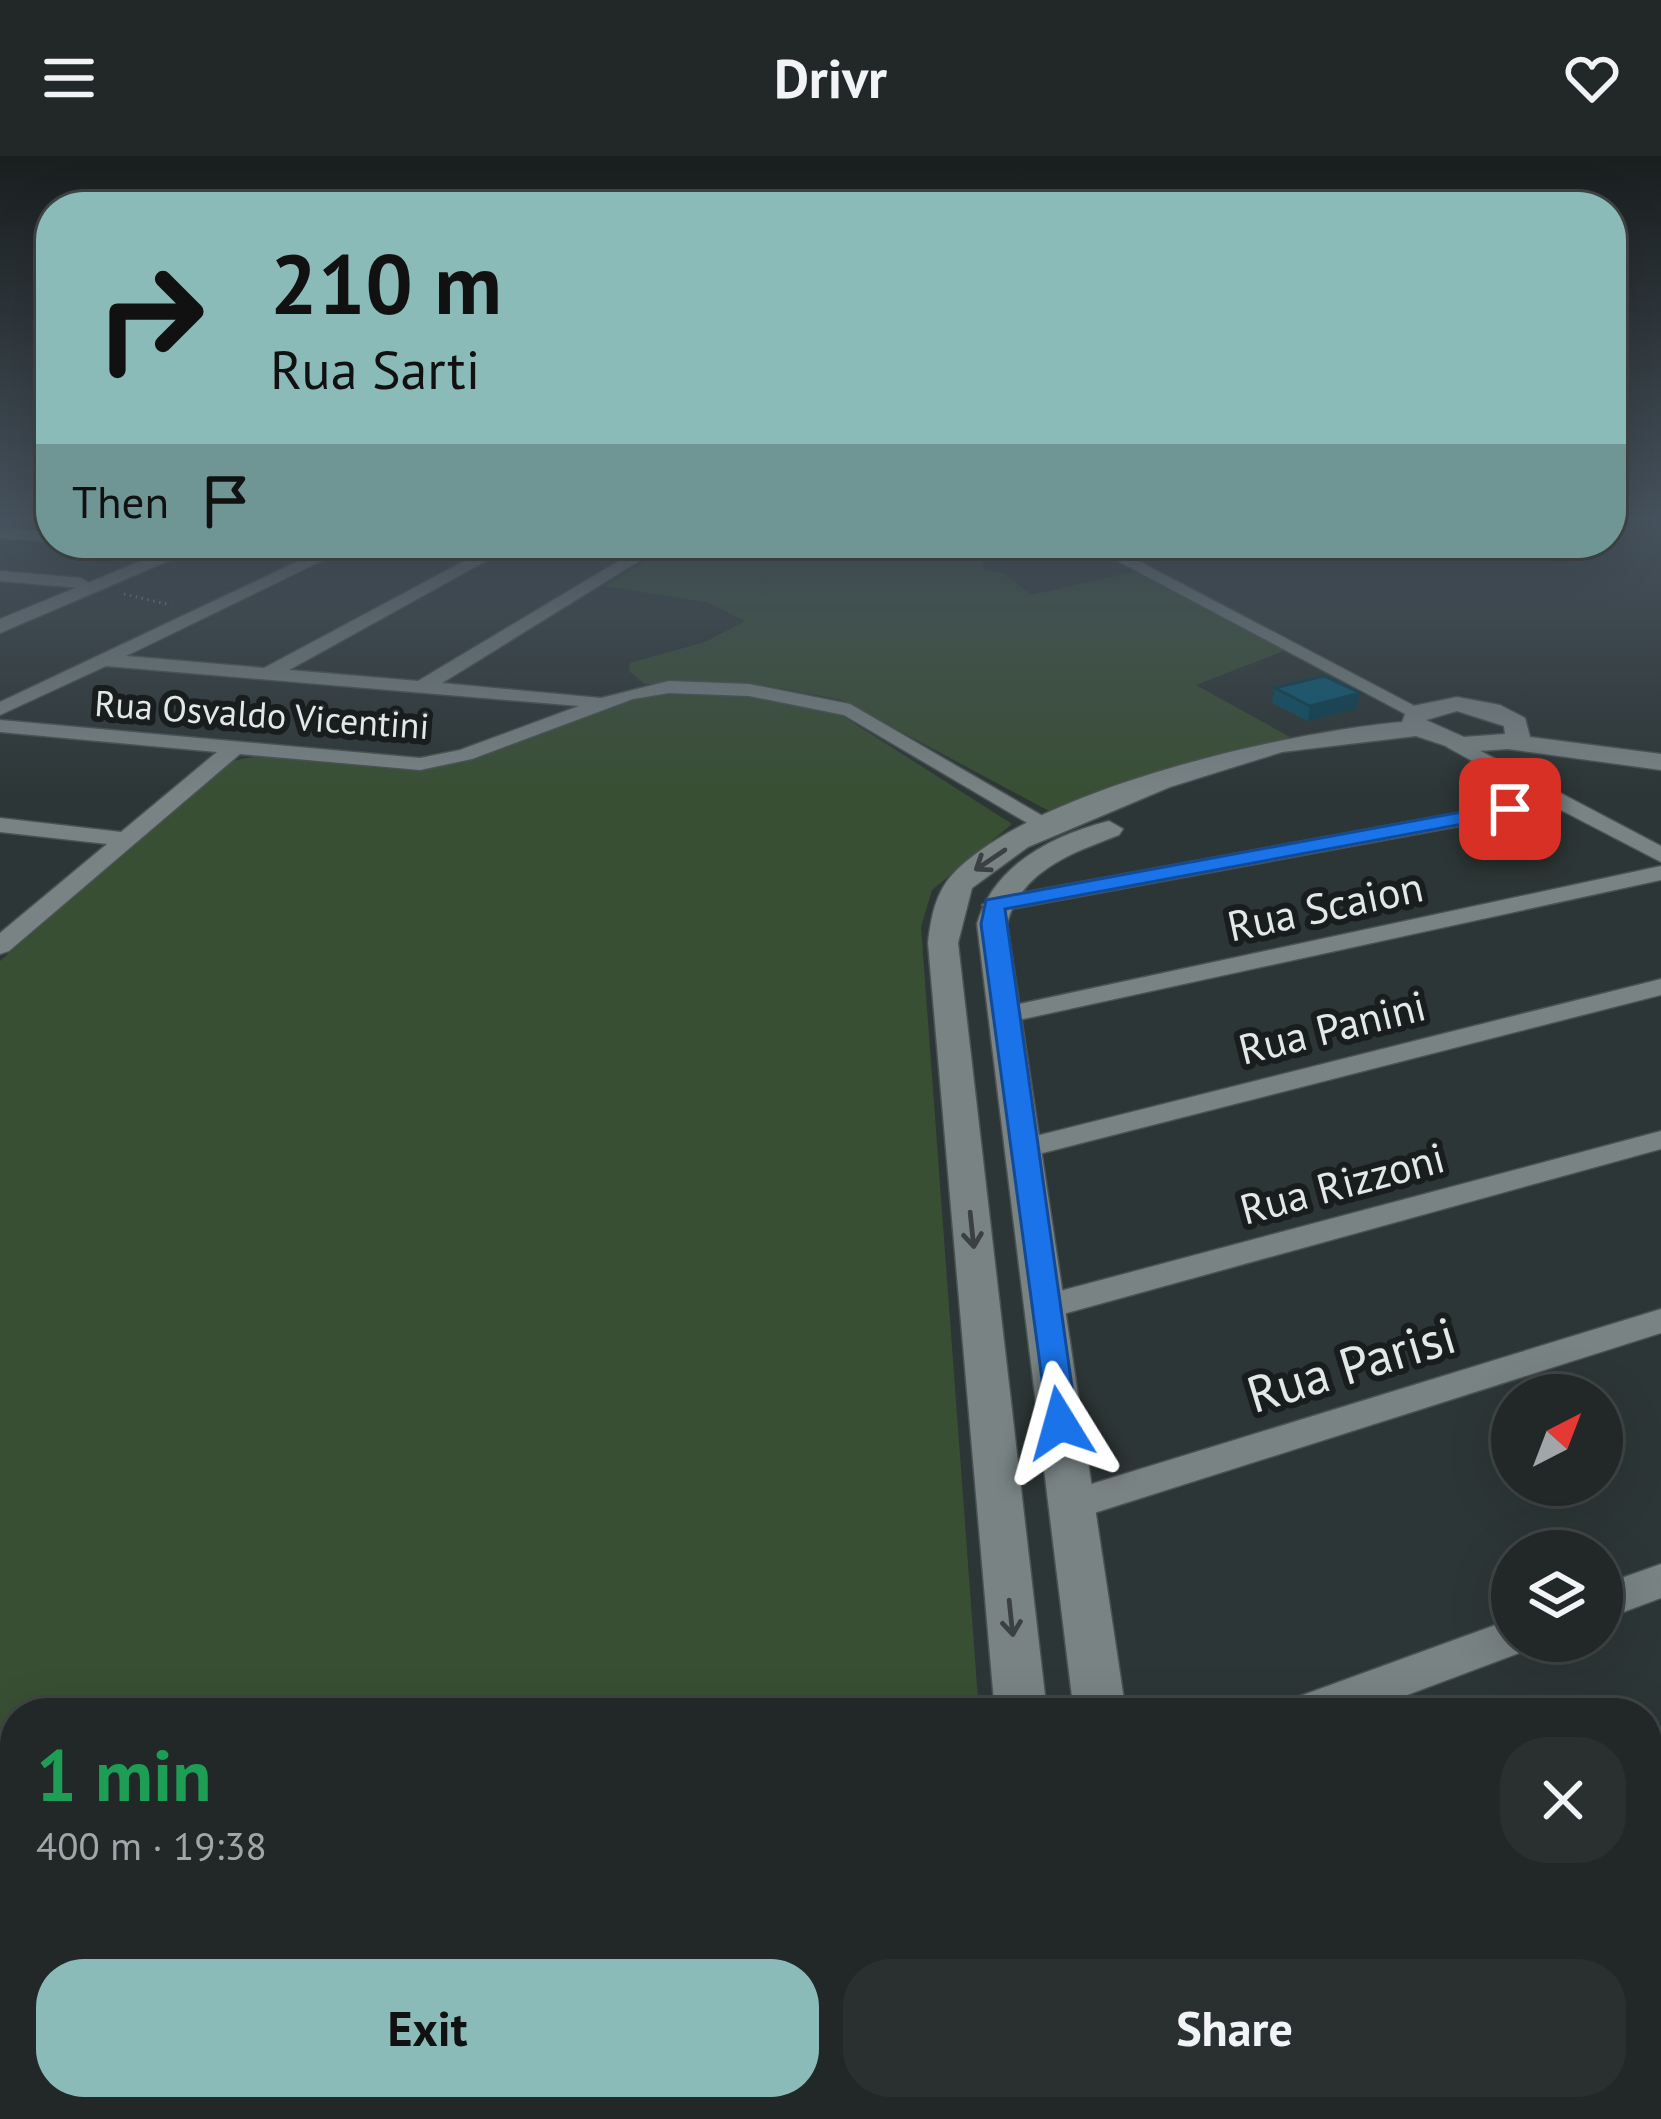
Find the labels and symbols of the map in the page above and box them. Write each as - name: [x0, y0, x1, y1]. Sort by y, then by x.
- street label: Rua Osvaldo Vicentini: [93, 679, 431, 749]
- pin: [1459, 758, 1561, 860]
- one-way arrow: [973, 847, 1007, 872]
- street label: Rua Scaion: [1222, 859, 1428, 953]
- street label: Rua Panini: [1233, 977, 1431, 1077]
- street label: Rua Rizzoni: [1234, 1129, 1450, 1237]
- one-way arrow: [961, 1210, 984, 1249]
- street label: Rua Parisi: [1239, 1301, 1463, 1427]
- position arrow: [997, 1360, 1123, 1486]
- north arrow: [1491, 1374, 1623, 1506]
- one-way arrow: [1001, 1598, 1023, 1637]

